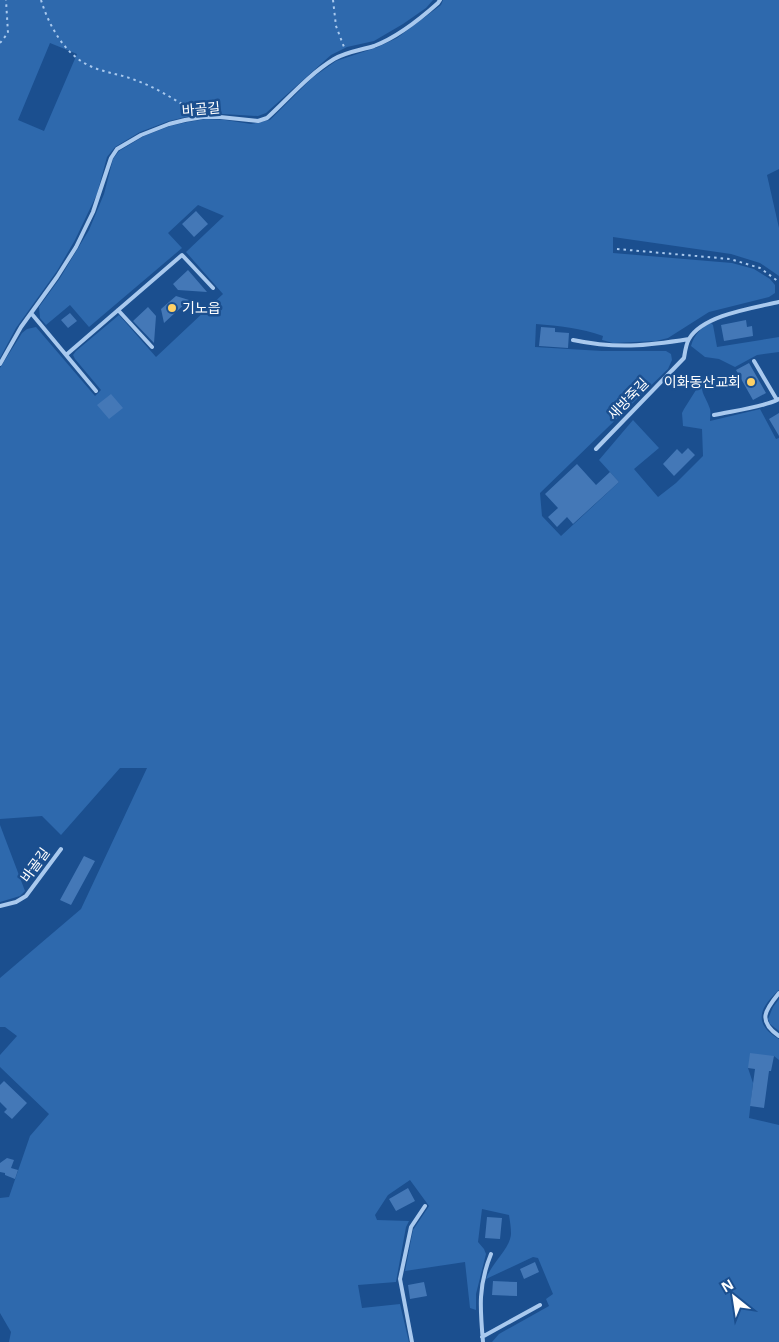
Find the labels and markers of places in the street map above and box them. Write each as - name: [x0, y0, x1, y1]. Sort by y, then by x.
- place label: 기노읍: [182, 298, 221, 317]
- marker: 기노읍: [166, 302, 178, 314]
- place label: 이화동산교회: [664, 372, 741, 391]
- marker: 이화동산교회: [745, 376, 757, 388]

